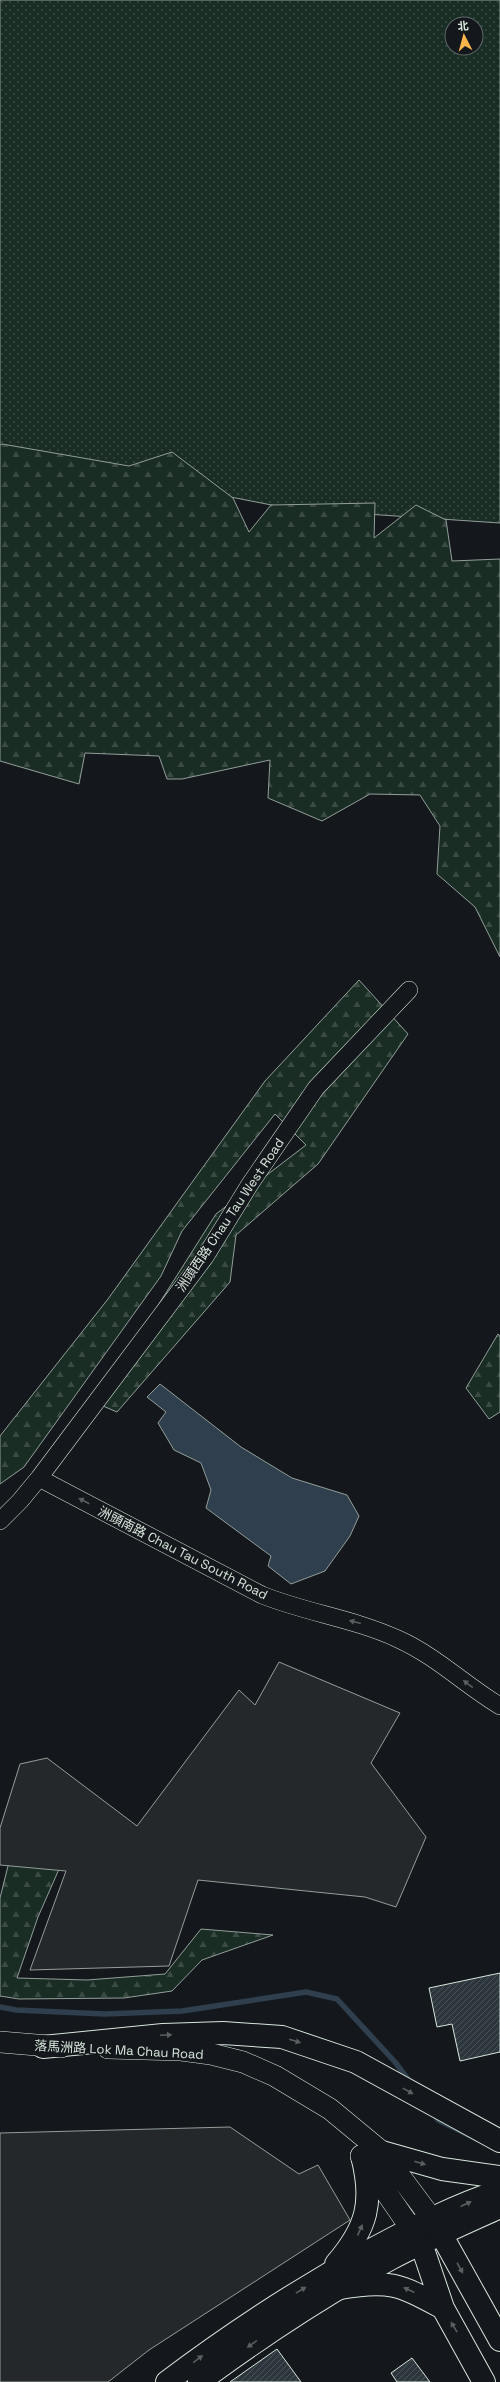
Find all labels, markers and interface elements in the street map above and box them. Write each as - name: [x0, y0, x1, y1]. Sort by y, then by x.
- north arrow: [444, 16, 484, 56]
- text: 北: [457, 19, 469, 34]
- street label: 洲頭西路 Chau Tau West Road: [172, 1135, 288, 1295]
- one-way arrow: [78, 1498, 90, 1505]
- street label: 洲頭南路 Chau Tau South Road: [95, 1503, 271, 1603]
- one-way arrow: [348, 1619, 360, 1625]
- one-way arrow: [462, 1680, 473, 1688]
- one-way arrow: [160, 2032, 173, 2038]
- street label: 落馬洲路 Lok Ma Chau Road: [34, 2037, 204, 2063]
- one-way arrow: [289, 2038, 301, 2044]
- one-way arrow: [403, 2087, 414, 2094]
- one-way arrow: [414, 2160, 426, 2166]
- one-way arrow: [460, 2201, 472, 2207]
- one-way arrow: [357, 2224, 363, 2235]
- one-way arrow: [456, 2262, 463, 2274]
- one-way arrow: [295, 2286, 307, 2293]
- one-way arrow: [403, 2287, 414, 2293]
- one-way arrow: [450, 2322, 458, 2332]
- one-way arrow: [247, 2340, 257, 2348]
- one-way arrow: [193, 2354, 204, 2363]

